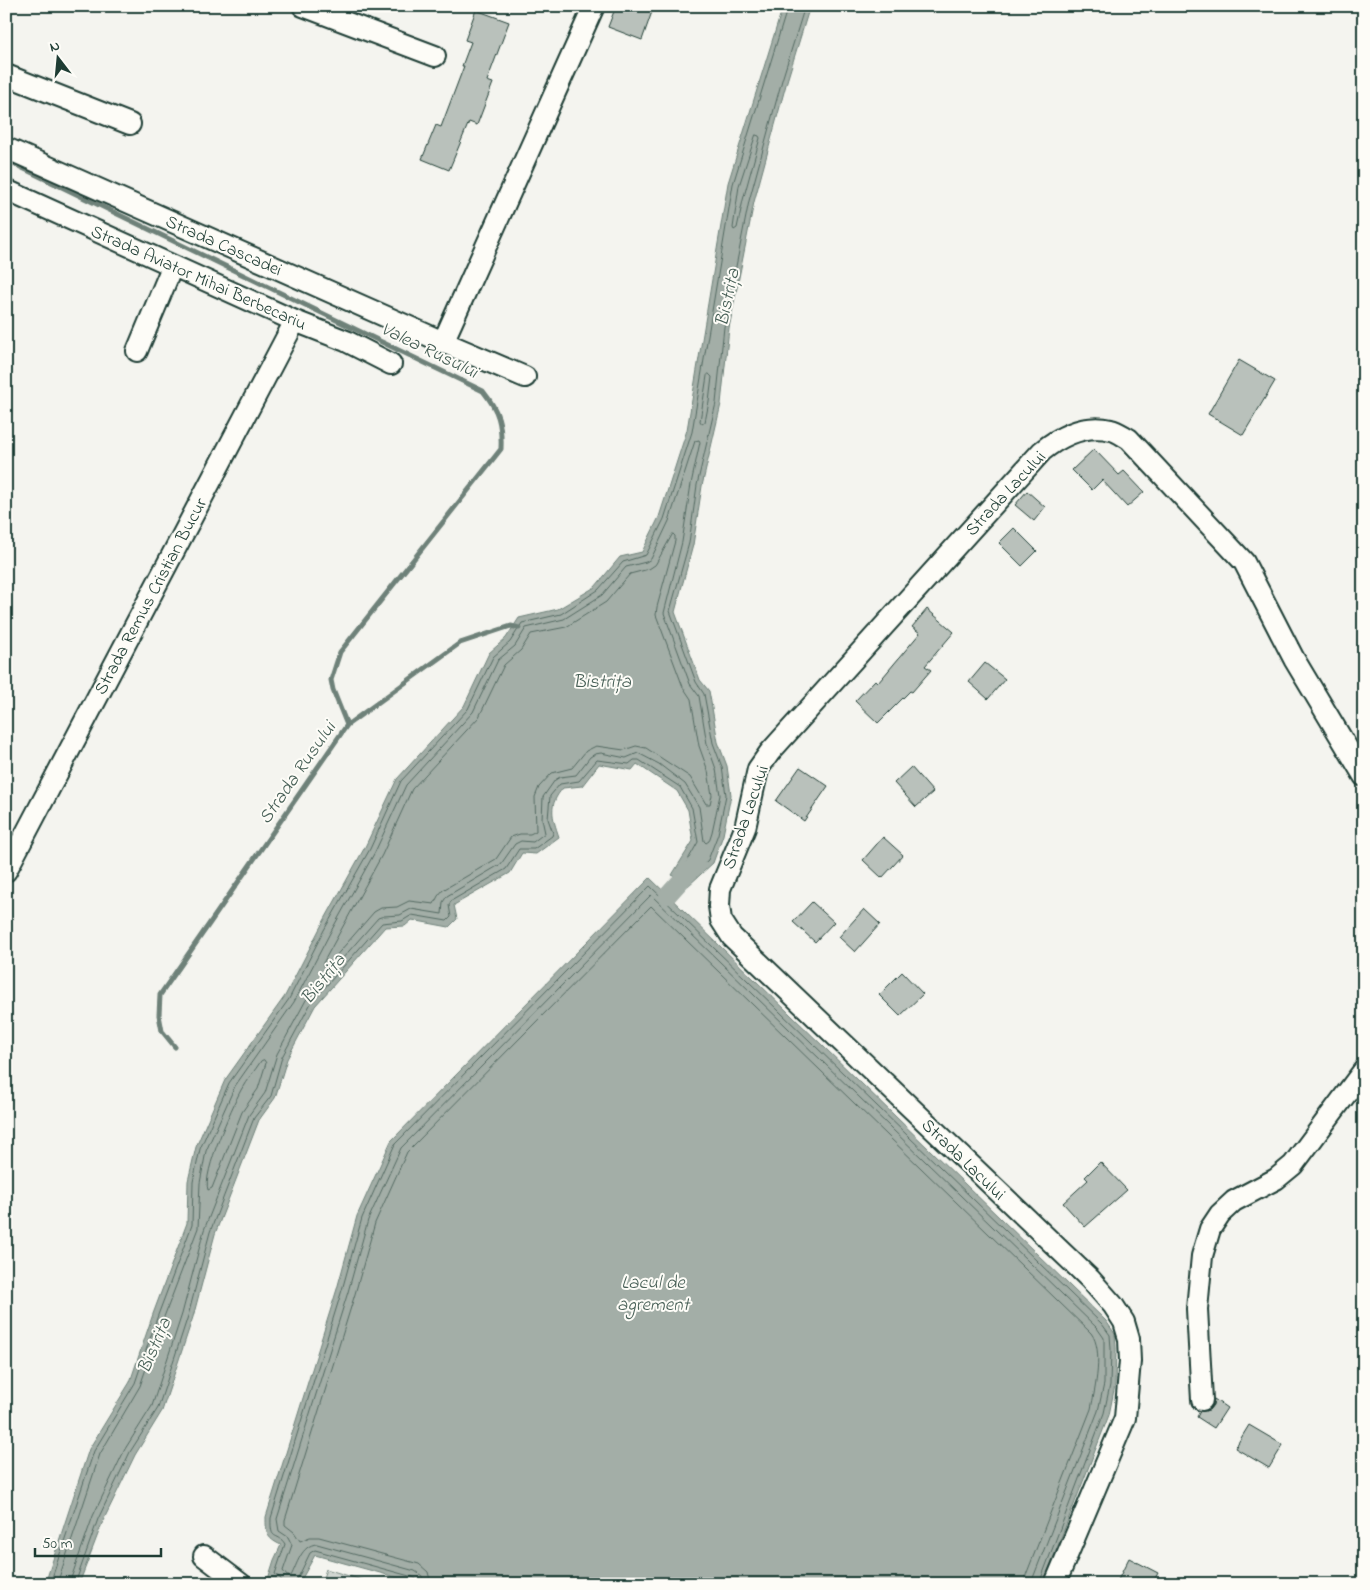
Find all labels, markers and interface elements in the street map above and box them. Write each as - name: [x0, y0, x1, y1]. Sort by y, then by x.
- north arrow: [32, 32, 82, 82]
- text: N: [47, 36, 62, 58]
- street label: Strada Cascadei: [161, 210, 286, 284]
- street label: Strada Aviator Mihai Berbecariu: [86, 219, 310, 338]
- water label: Bistrița: [709, 266, 748, 329]
- water label: Valea Rusului: [376, 316, 483, 387]
- street label: Strada Lacului: [960, 446, 1053, 543]
- street label: Strada Remus Cristian Bucur: [89, 494, 215, 700]
- water label: Bistrița: [573, 669, 632, 696]
- water label: Strada Rusului: [253, 715, 344, 830]
- street label: Strada Lacului: [717, 762, 777, 873]
- water label: Bistrița: [295, 948, 353, 1011]
- street label: Strada Lacului: [915, 1113, 1011, 1207]
- water label: Lacul de agrement: [617, 1270, 691, 1320]
- water label: Bistrița: [132, 1313, 179, 1378]
- scale bar: [35, 1525, 161, 1557]
- text: 50 m: [42, 1533, 73, 1555]

